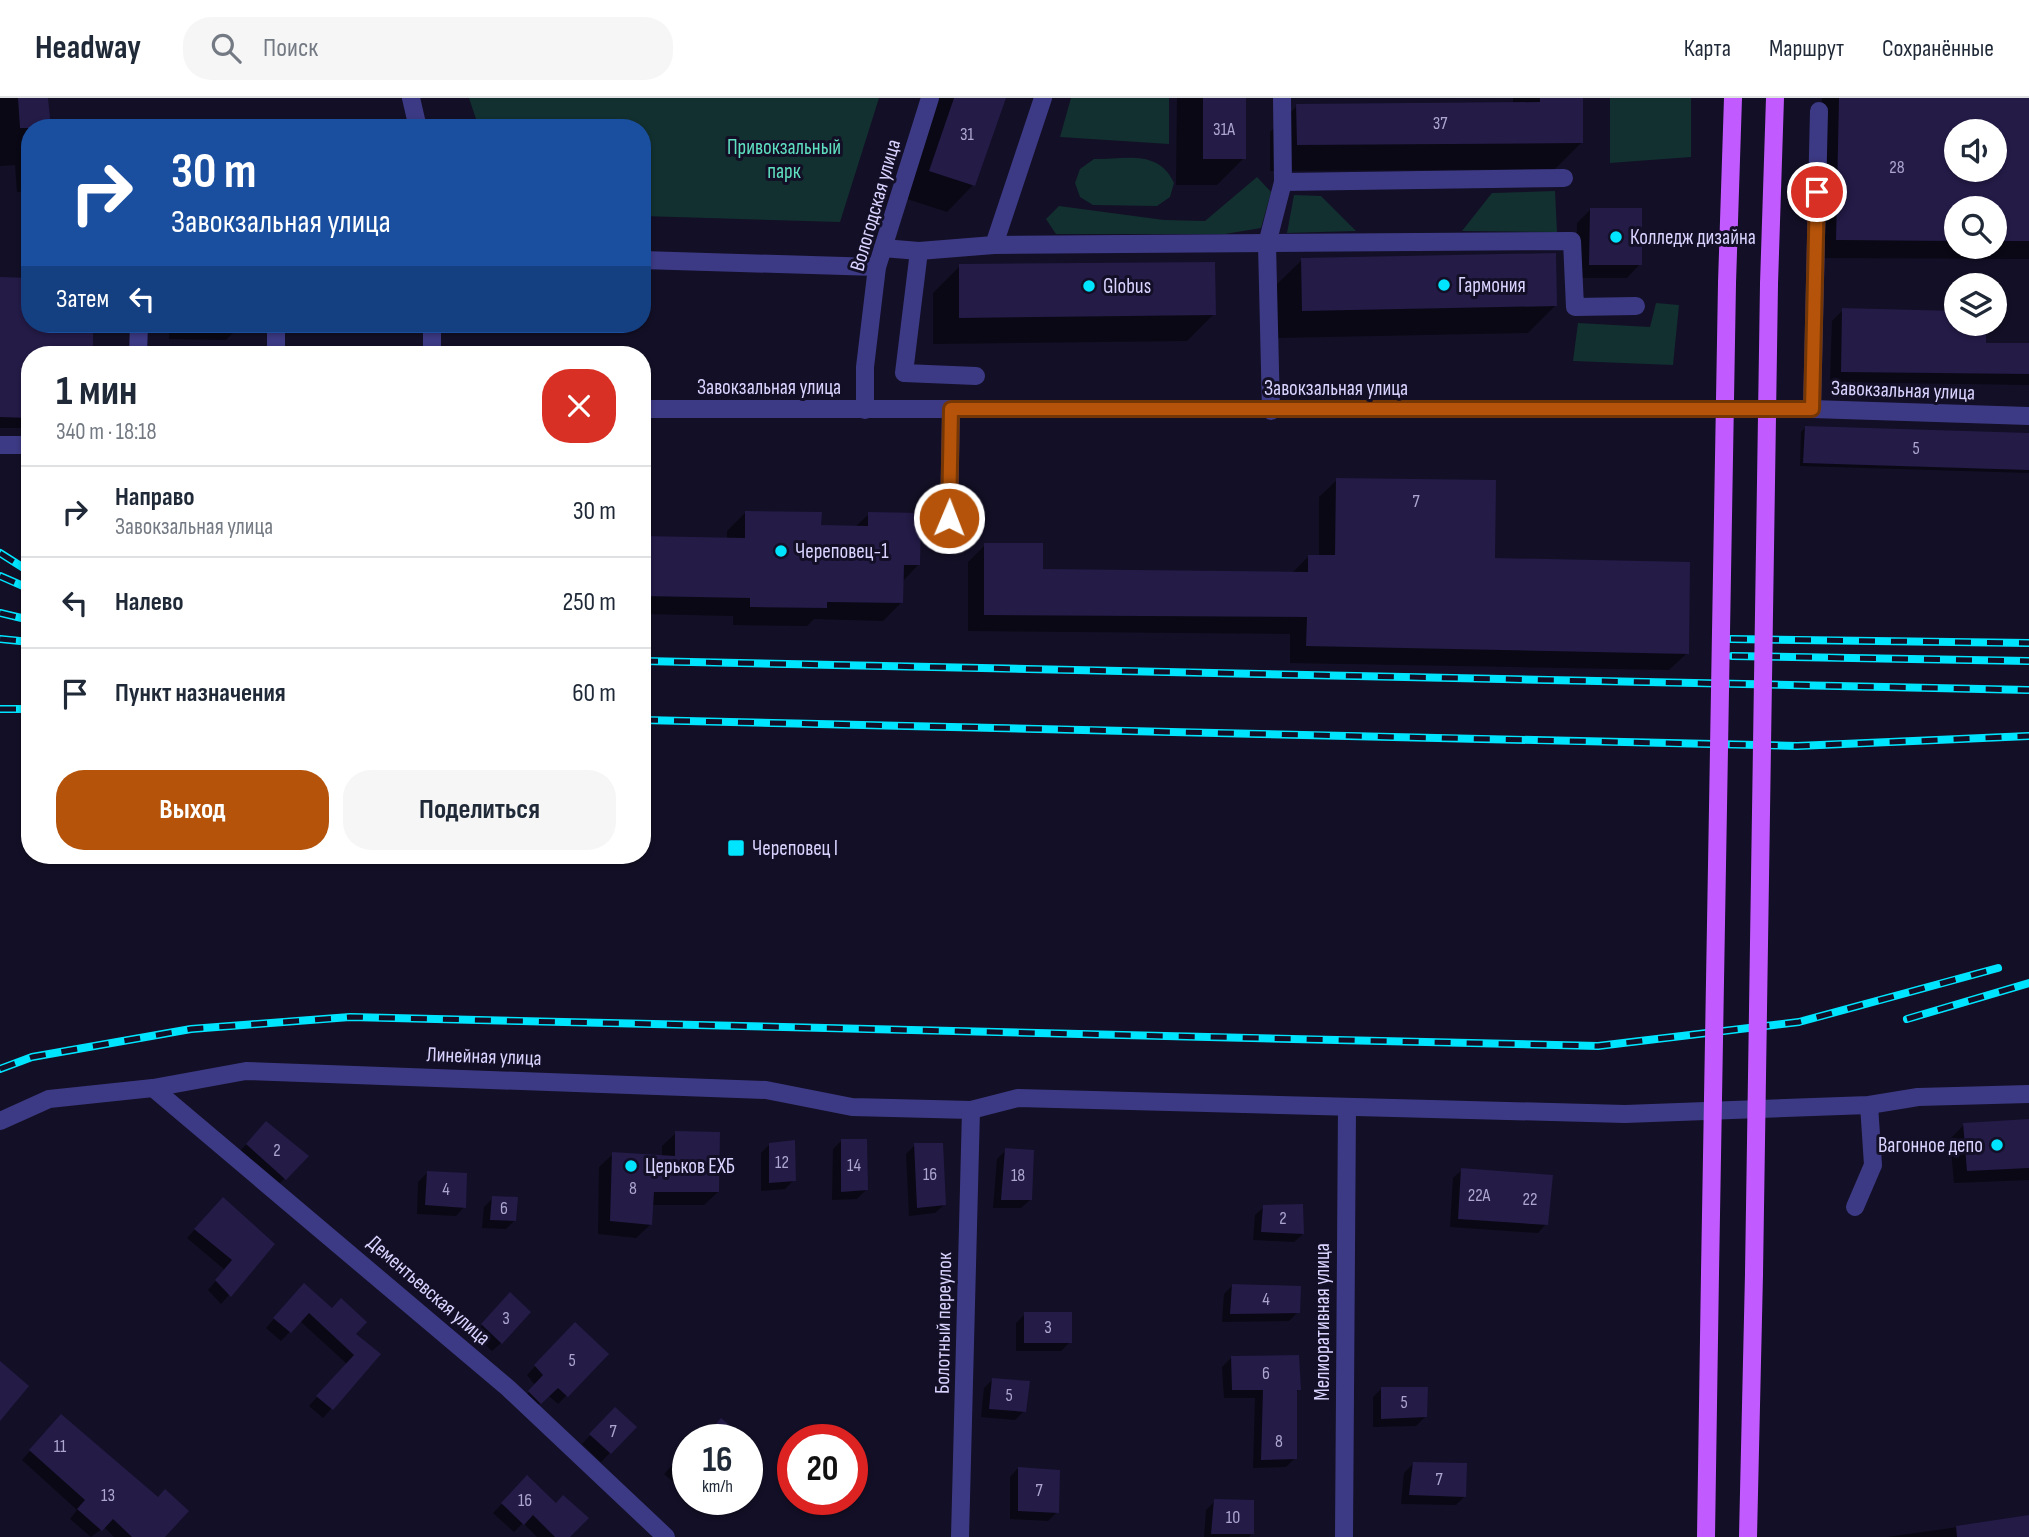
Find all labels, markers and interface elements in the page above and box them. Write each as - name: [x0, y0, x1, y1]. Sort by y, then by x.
- search box: [183, 17, 673, 80]
- text: Headway: [35, 28, 141, 68]
- icon: search: [207, 29, 245, 67]
- text: Поиск: [263, 33, 318, 64]
- text: Карта: [1684, 34, 1731, 63]
- text: Маршрут: [1769, 34, 1844, 63]
- text: Сохранённые: [1882, 34, 1994, 63]
- house number: 37: [1433, 113, 1448, 134]
- house number: 31А: [1213, 119, 1235, 140]
- map controls: [1944, 119, 2007, 336]
- button: sound: [1944, 119, 2007, 182]
- house number: 31: [960, 124, 975, 145]
- park label: Привокзальный парк: [727, 135, 841, 184]
- street label: Вологодская улица: [845, 136, 906, 274]
- text: 30 m: [171, 143, 256, 202]
- icon: right: [56, 147, 147, 238]
- house number: 28: [1889, 157, 1905, 178]
- pin: [1787, 162, 1847, 222]
- icon: arrive: [1798, 173, 1836, 211]
- button: search: [1944, 196, 2007, 259]
- text: Завокзальная улица: [171, 203, 391, 242]
- place label: Колледж дизайна: [1630, 225, 1756, 250]
- marker: Колледж дизайна: [1608, 229, 1624, 245]
- place label: Гармония: [1458, 273, 1526, 298]
- button: layers: [1944, 273, 2007, 336]
- place label: Globus: [1103, 274, 1151, 299]
- marker: Гармония: [1436, 277, 1452, 293]
- marker: Globus: [1081, 278, 1097, 294]
- icon: left: [123, 280, 161, 318]
- text: Затем: [56, 284, 109, 315]
- text: 1 мин: [56, 366, 137, 417]
- button: close: [542, 369, 616, 443]
- street label: Завокзальная улица: [697, 375, 841, 400]
- street label: Завокзальная улица: [1830, 375, 1975, 406]
- street label: Завокзальная улица: [1264, 376, 1408, 401]
- text: 340 m · 18:18: [56, 418, 156, 446]
- house number: 5: [1912, 438, 1920, 459]
- position arrow: [912, 481, 986, 555]
- text: Направо: [115, 482, 194, 513]
- house number: 7: [1412, 491, 1420, 512]
- icon: right: [56, 493, 94, 531]
- text: 30 m: [573, 496, 616, 527]
- text: Завокзальная улица: [115, 513, 273, 541]
- place label: Череповец-1: [795, 539, 889, 564]
- marker: Череповец-1: [773, 543, 789, 559]
- icon: left: [56, 584, 94, 622]
- text: Налево: [115, 587, 184, 618]
- text: 250 m: [562, 587, 616, 618]
- icon: arrive: [56, 675, 94, 713]
- text: Пункт назначения: [115, 678, 286, 709]
- text: 60 m: [572, 678, 616, 709]
- button: Выход: [56, 770, 329, 850]
- button: Поделиться: [343, 770, 616, 850]
- place label: Череповец I: [752, 836, 838, 861]
- marker: Череповец I: [726, 838, 746, 858]
- street label: Линейная улица: [426, 1042, 542, 1071]
- place label: Вагонное депо: [1878, 1133, 1983, 1158]
- marker: Вагонное депо: [1989, 1137, 2005, 1153]
- house number: 2: [273, 1140, 281, 1161]
- house number: 12: [775, 1152, 789, 1173]
- place label: Церьков ЕХБ: [645, 1154, 735, 1179]
- house number: 14: [847, 1155, 861, 1176]
- marker: Церьков ЕХБ: [623, 1158, 639, 1174]
- house number: 16: [923, 1164, 937, 1185]
- house number: 18: [1011, 1165, 1025, 1186]
- house number: 8: [629, 1178, 637, 1199]
- house number: 4: [442, 1179, 450, 1200]
- house number: 22А: [1468, 1185, 1491, 1206]
- house number: 22: [1523, 1189, 1537, 1210]
- house number: 6: [500, 1198, 508, 1219]
- house number: 2: [1279, 1208, 1287, 1229]
- street label: Дементьевская улица: [362, 1230, 495, 1351]
- street label: Мелиоративная улица: [1310, 1243, 1335, 1401]
- street label: Болотный переулок: [930, 1252, 957, 1394]
- house number: 4: [1262, 1289, 1270, 1310]
- house number: 3: [502, 1308, 510, 1329]
- house number: 3: [1044, 1317, 1052, 1338]
- house number: 5: [568, 1350, 576, 1371]
- house number: 6: [1262, 1363, 1270, 1384]
- house number: 5: [1005, 1385, 1013, 1406]
- house number: 5: [1400, 1392, 1408, 1413]
- house number: 7: [609, 1421, 617, 1442]
- speed limit sign: 20: [777, 1424, 868, 1515]
- house number: 8: [1275, 1431, 1283, 1452]
- house number: 11: [54, 1436, 67, 1457]
- text: 16: [702, 1439, 733, 1482]
- house number: 7: [1435, 1469, 1443, 1490]
- text: km/h: [702, 1476, 733, 1497]
- house number: 7: [1035, 1480, 1043, 1501]
- house number: 13: [101, 1485, 115, 1506]
- house number: 16: [518, 1490, 532, 1511]
- house number: 10: [1226, 1507, 1240, 1528]

